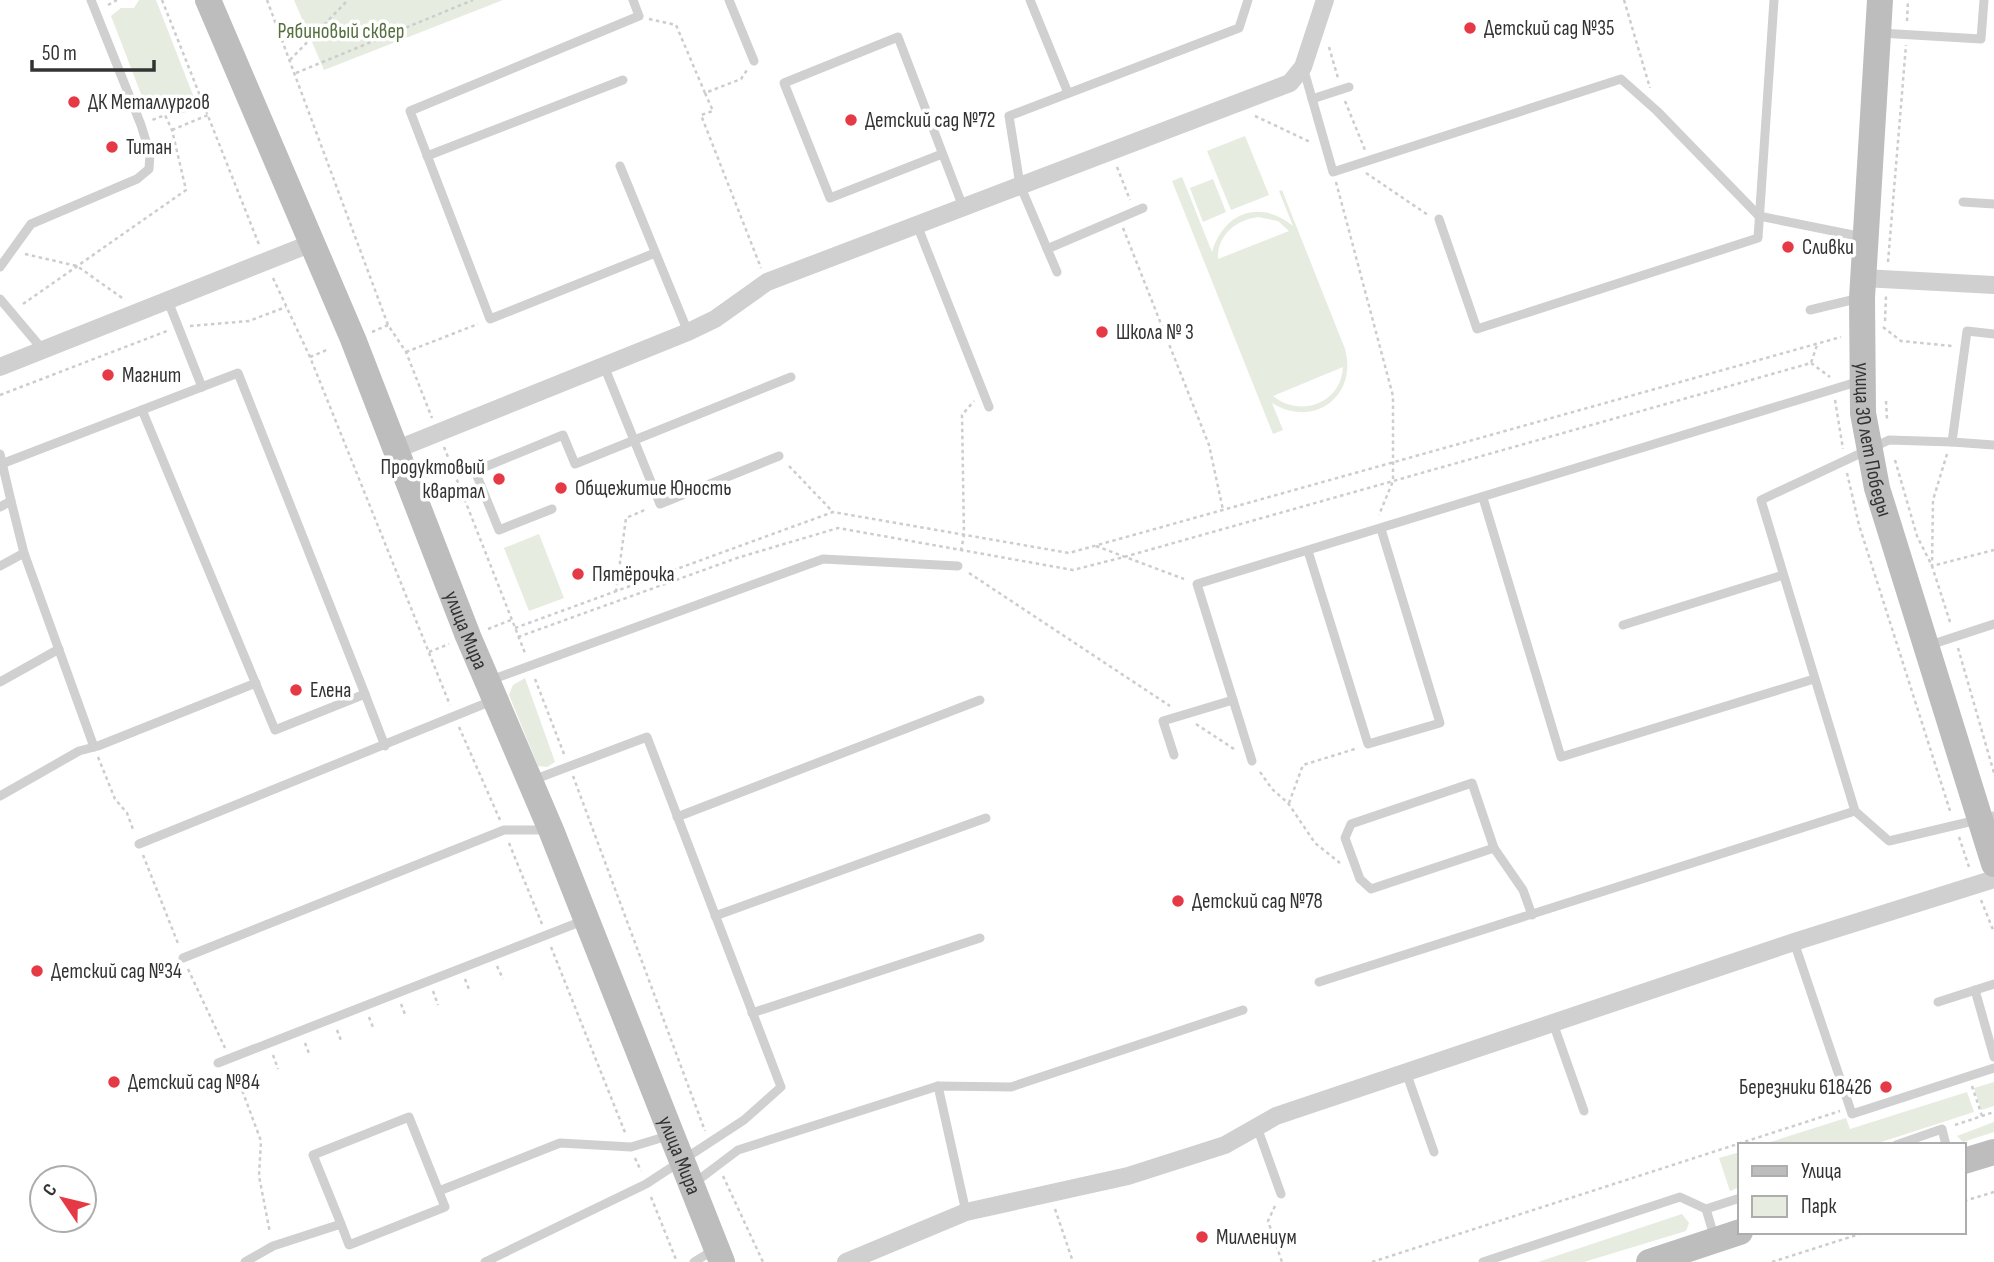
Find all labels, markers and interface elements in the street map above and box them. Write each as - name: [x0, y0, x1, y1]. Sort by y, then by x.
- place label: Детский сад №35: [1484, 16, 1615, 41]
- park label: Рябиновый сквер: [277, 19, 405, 44]
- marker: Детский сад №35: [1462, 20, 1478, 36]
- scale bar: [32, 28, 154, 72]
- text: 50 m: [42, 41, 77, 66]
- place label: ДК Металлургов: [88, 90, 210, 115]
- marker: ДК Металлургов: [66, 94, 82, 110]
- place label: Детский сад №72: [865, 108, 995, 133]
- marker: Детский сад №72: [843, 112, 859, 128]
- place label: Титан: [126, 135, 172, 160]
- marker: Титан: [104, 139, 120, 155]
- place label: Сливки: [1802, 235, 1854, 260]
- marker: Сливки: [1780, 239, 1796, 255]
- place label: Школа № 3: [1116, 320, 1194, 345]
- marker: Школа № 3: [1094, 324, 1110, 340]
- street label: улица 30 лет Победы: [1850, 362, 1897, 520]
- place label: Магнит: [122, 363, 181, 388]
- marker: Магнит: [100, 367, 116, 383]
- place label: Продуктовый квартал: [381, 455, 486, 504]
- marker: Продуктовый квартал: [491, 471, 507, 487]
- place label: Общежитие Юность: [575, 476, 732, 501]
- marker: Общежитие Юность: [553, 480, 569, 496]
- place label: Пятёрочка: [592, 562, 675, 587]
- marker: Пятёрочка: [570, 566, 586, 582]
- street label: улица Мира: [439, 587, 493, 673]
- place label: Елена: [310, 678, 351, 703]
- marker: Елена: [288, 682, 304, 698]
- place label: Детский сад №78: [1192, 889, 1323, 914]
- marker: Детский сад №78: [1170, 893, 1186, 909]
- place label: Детский сад №34: [51, 959, 182, 984]
- marker: Детский сад №34: [29, 963, 45, 979]
- place label: Детский сад №84: [128, 1070, 260, 1095]
- marker: Детский сад №84: [106, 1074, 122, 1090]
- place label: Березники 618426: [1739, 1075, 1872, 1100]
- marker: Березники 618426: [1878, 1079, 1894, 1095]
- street label: улица Мира: [652, 1113, 706, 1198]
- legend: [1738, 1143, 1966, 1234]
- text: Улица: [1801, 1159, 1842, 1184]
- north arrow: [28, 1164, 98, 1234]
- text: С: [38, 1179, 63, 1201]
- text: Парк: [1801, 1194, 1836, 1219]
- place label: Миллениум: [1216, 1225, 1297, 1250]
- marker: Миллениум: [1194, 1229, 1210, 1245]

